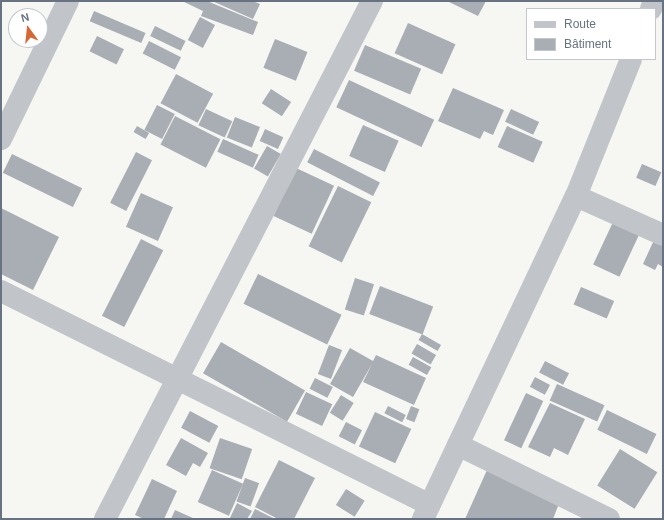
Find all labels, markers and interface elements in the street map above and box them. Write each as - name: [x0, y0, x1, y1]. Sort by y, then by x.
- north arrow: [8, 8, 48, 48]
- legend: [526, 8, 656, 60]
- text: N: [20, 11, 31, 24]
- text: Route: [564, 17, 596, 31]
- text: Bâtiment: [564, 37, 611, 51]

